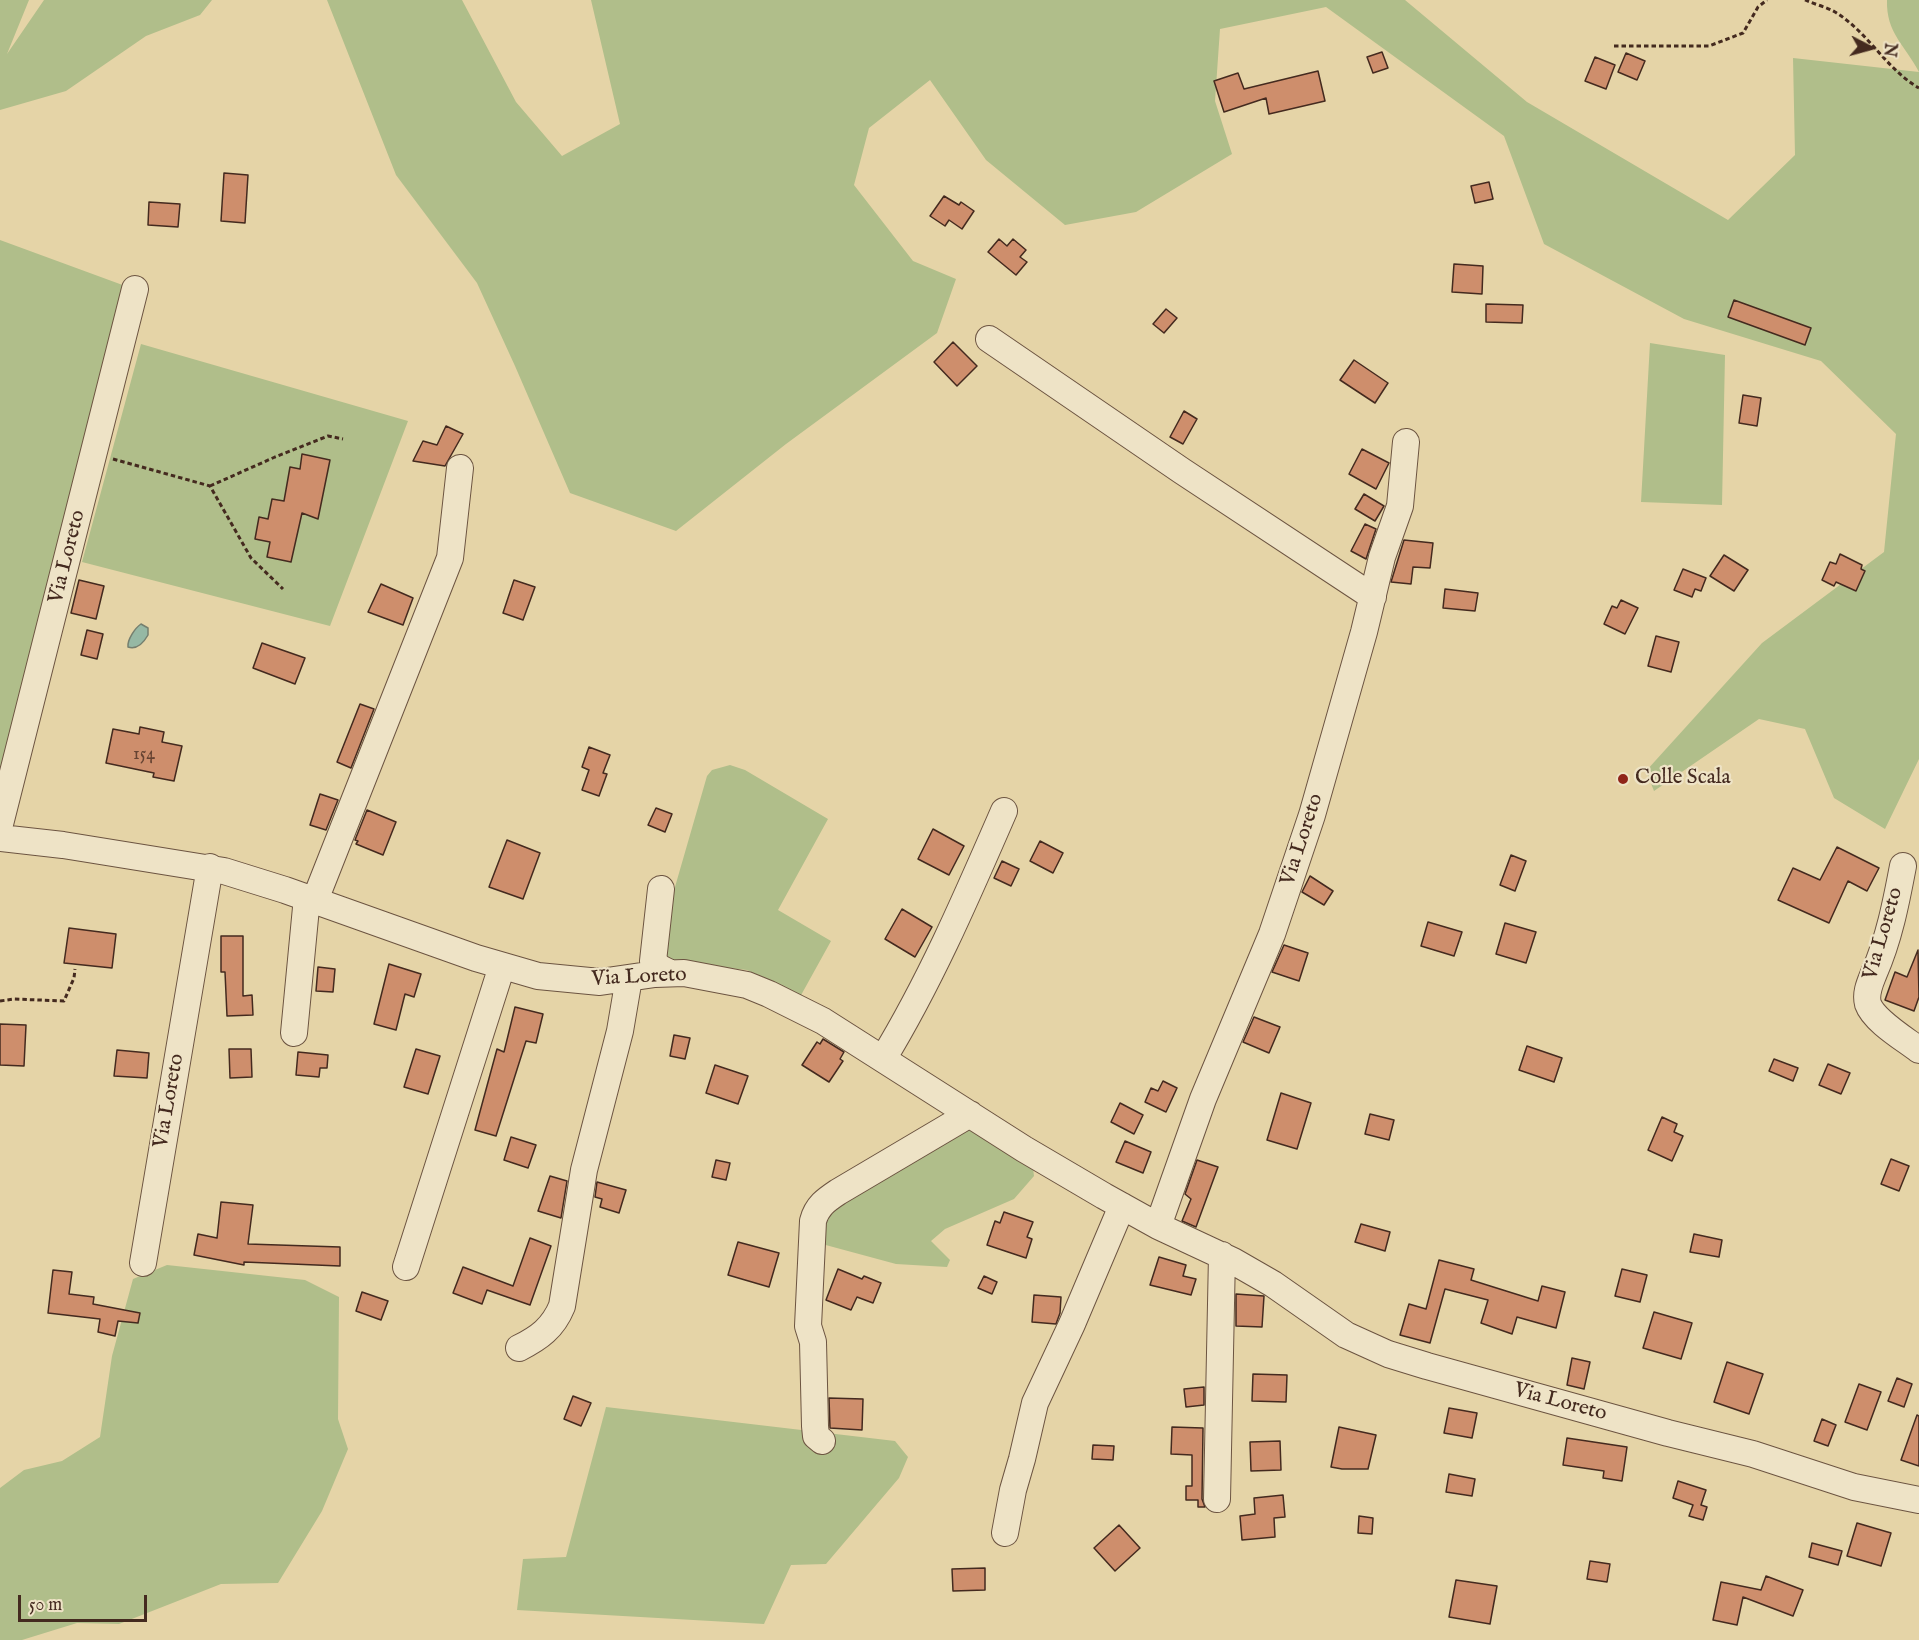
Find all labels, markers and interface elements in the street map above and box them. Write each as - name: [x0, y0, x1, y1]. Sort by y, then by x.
- north arrow: [1841, 18, 1901, 78]
- text: N: [1878, 42, 1900, 58]
- street label: Via Loreto: [44, 508, 92, 606]
- house number: 154: [133, 744, 155, 766]
- place label: Colle Scala: [1635, 766, 1731, 792]
- marker: Colle Scala: [1616, 772, 1630, 786]
- street label: Via Loreto: [1276, 791, 1330, 889]
- street label: Via Loreto: [1859, 885, 1909, 983]
- street label: Via Loreto: [591, 963, 687, 993]
- street label: Via Loreto: [149, 1052, 191, 1150]
- street label: Via Loreto: [1511, 1379, 1609, 1427]
- scale bar: [21, 1583, 150, 1621]
- text: 50 m: [29, 1594, 62, 1617]

